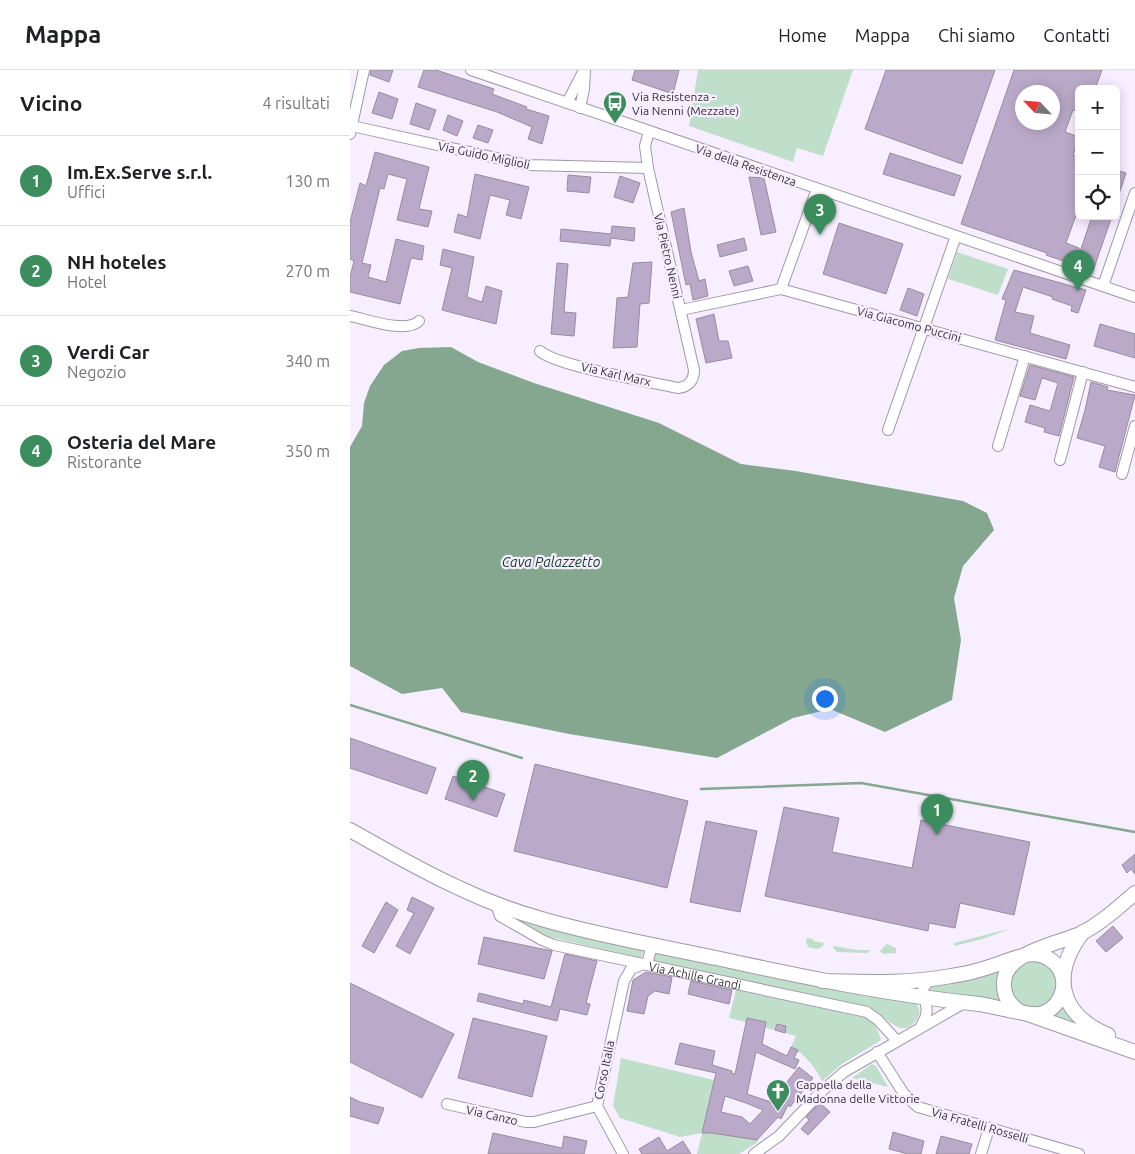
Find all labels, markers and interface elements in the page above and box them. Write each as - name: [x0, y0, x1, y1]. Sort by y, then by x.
- text: Mappa: [25, 21, 101, 48]
- text: Home: [778, 25, 827, 45]
- text: Mappa: [855, 25, 910, 45]
- text: Chi siamo: [938, 25, 1015, 45]
- text: Contatti: [1043, 25, 1110, 45]
- north arrow: [1015, 85, 1060, 130]
- map controls: [1075, 85, 1120, 220]
- button: +: [1075, 85, 1120, 130]
- bus stop icon: Via Resistenza - Via Nenni (Mezzate): [602, 90, 628, 124]
- place label: Via Resistenza - Via Nenni (Mezzate): [632, 90, 739, 118]
- text: Vicino: [20, 91, 82, 115]
- text: 4 risultati: [262, 94, 330, 112]
- button: −: [1075, 130, 1120, 175]
- street label: Via Guido Miglioli: [437, 139, 531, 171]
- street label: Via della Resistenza: [694, 142, 798, 188]
- text: Im.Ex.Serve s.r.l.: [67, 161, 212, 183]
- text: 1: [31, 172, 41, 190]
- text: 130 m: [285, 172, 330, 190]
- button: locate: [1075, 175, 1120, 220]
- text: Uffici: [67, 183, 105, 201]
- pin: 3: [804, 194, 836, 235]
- street label: Via Pietro Nenni: [652, 212, 684, 300]
- pin: 4: [1062, 250, 1094, 291]
- text: NH hoteles: [67, 251, 167, 273]
- text: 2: [31, 262, 41, 280]
- text: 270 m: [285, 262, 330, 280]
- text: Hotel: [67, 273, 107, 291]
- street label: Via Giacomo Puccini: [855, 304, 963, 344]
- text: Verdi Car: [67, 341, 150, 363]
- text: 3: [31, 352, 41, 370]
- text: 340 m: [285, 352, 330, 370]
- street label: Via Karl Marx: [580, 360, 652, 388]
- text: Negozio: [67, 363, 126, 381]
- text: Osteria del Mare: [67, 431, 216, 453]
- text: 4: [31, 442, 41, 460]
- text: 350 m: [285, 442, 330, 460]
- text: Ristorante: [67, 453, 142, 471]
- water label: Cava Palazzetto: [502, 554, 601, 570]
- your location: [812, 686, 838, 712]
- pin: 2: [457, 760, 489, 801]
- pin: 1: [921, 794, 953, 835]
- street label: Via Achille Grandi: [648, 959, 743, 991]
- street label: Corso Italia: [591, 1039, 617, 1101]
- church icon: Cappella della Madonna delle Vittorie: [765, 1078, 791, 1112]
- place label: Cappella della Madonna delle Vittorie: [796, 1078, 920, 1105]
- street label: Via Canzo: [465, 1103, 519, 1127]
- street label: Via Fratelli Rosselli: [930, 1105, 1030, 1145]

